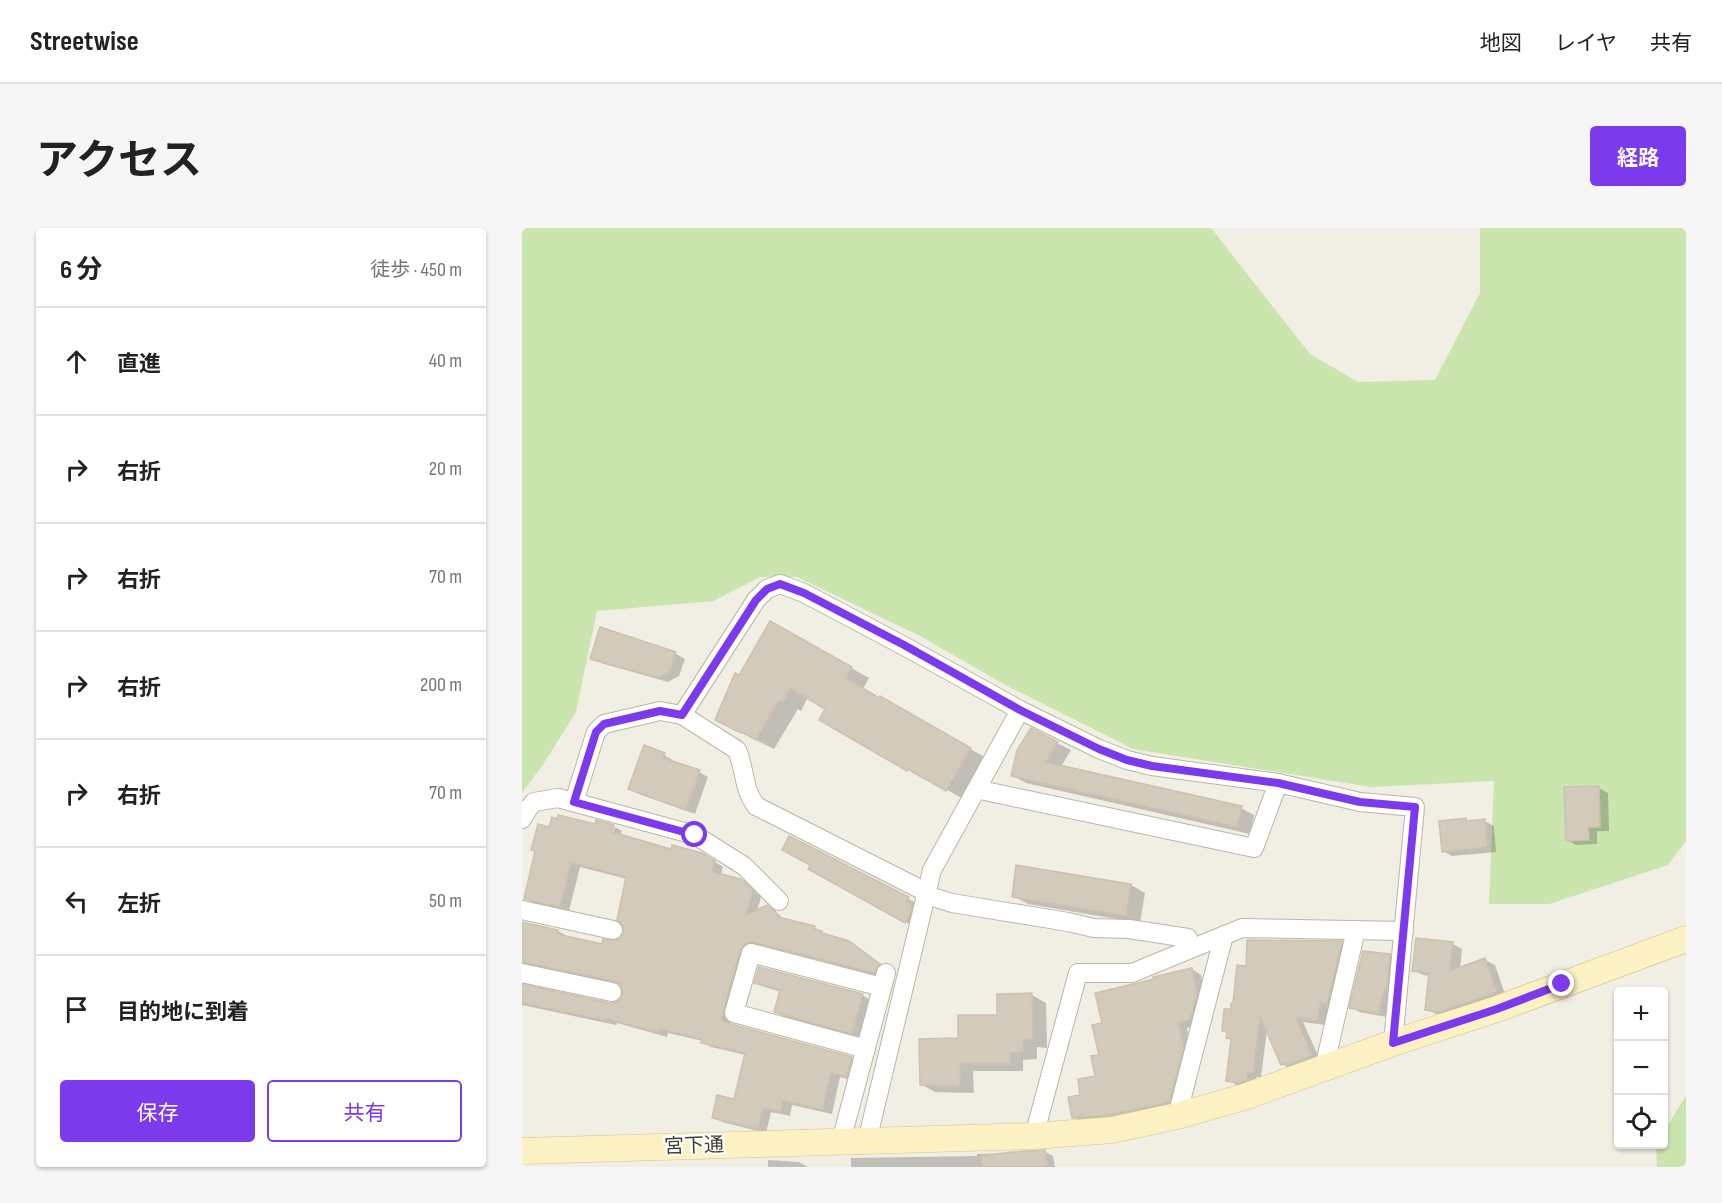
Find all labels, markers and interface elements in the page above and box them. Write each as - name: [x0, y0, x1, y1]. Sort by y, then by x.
- text: Streetwise: [30, 25, 139, 58]
- text: 地図: [1480, 31, 1522, 56]
- text: レイヤ: [1555, 31, 1617, 56]
- text: 共有: [1650, 31, 1692, 56]
- button: 経路: [1590, 126, 1686, 186]
- text: アクセス: [36, 136, 202, 187]
- text: 6 分: [60, 255, 102, 286]
- text: 徒歩 · 450 m: [370, 258, 462, 282]
- icon: ahead: [60, 345, 93, 378]
- text: 40 m: [429, 349, 462, 373]
- text: 直進: [117, 351, 161, 378]
- icon: right: [60, 453, 93, 486]
- text: 20 m: [429, 457, 462, 481]
- text: 右折: [117, 459, 161, 486]
- icon: right: [60, 561, 93, 594]
- text: 70 m: [429, 565, 462, 589]
- text: 右折: [117, 567, 161, 594]
- icon: right: [60, 669, 93, 702]
- text: 200 m: [420, 673, 462, 697]
- text: 右折: [117, 675, 161, 702]
- icon: right: [60, 777, 93, 810]
- text: 70 m: [429, 781, 462, 805]
- text: 右折: [117, 783, 161, 810]
- route start: [681, 821, 707, 847]
- icon: left: [60, 885, 93, 918]
- text: 50 m: [429, 889, 462, 913]
- text: 左折: [117, 891, 161, 918]
- route end: [1548, 970, 1574, 996]
- map controls: [1614, 987, 1668, 1149]
- button: +: [1614, 987, 1668, 1041]
- icon: arrive: [60, 993, 93, 1026]
- text: 目的地に到着: [117, 999, 249, 1026]
- button: −: [1614, 1041, 1668, 1095]
- button: 保存: [60, 1080, 255, 1142]
- button: 共有: [267, 1080, 462, 1142]
- button: locate: [1614, 1095, 1668, 1149]
- street label: 宮下通: [664, 1133, 724, 1159]

